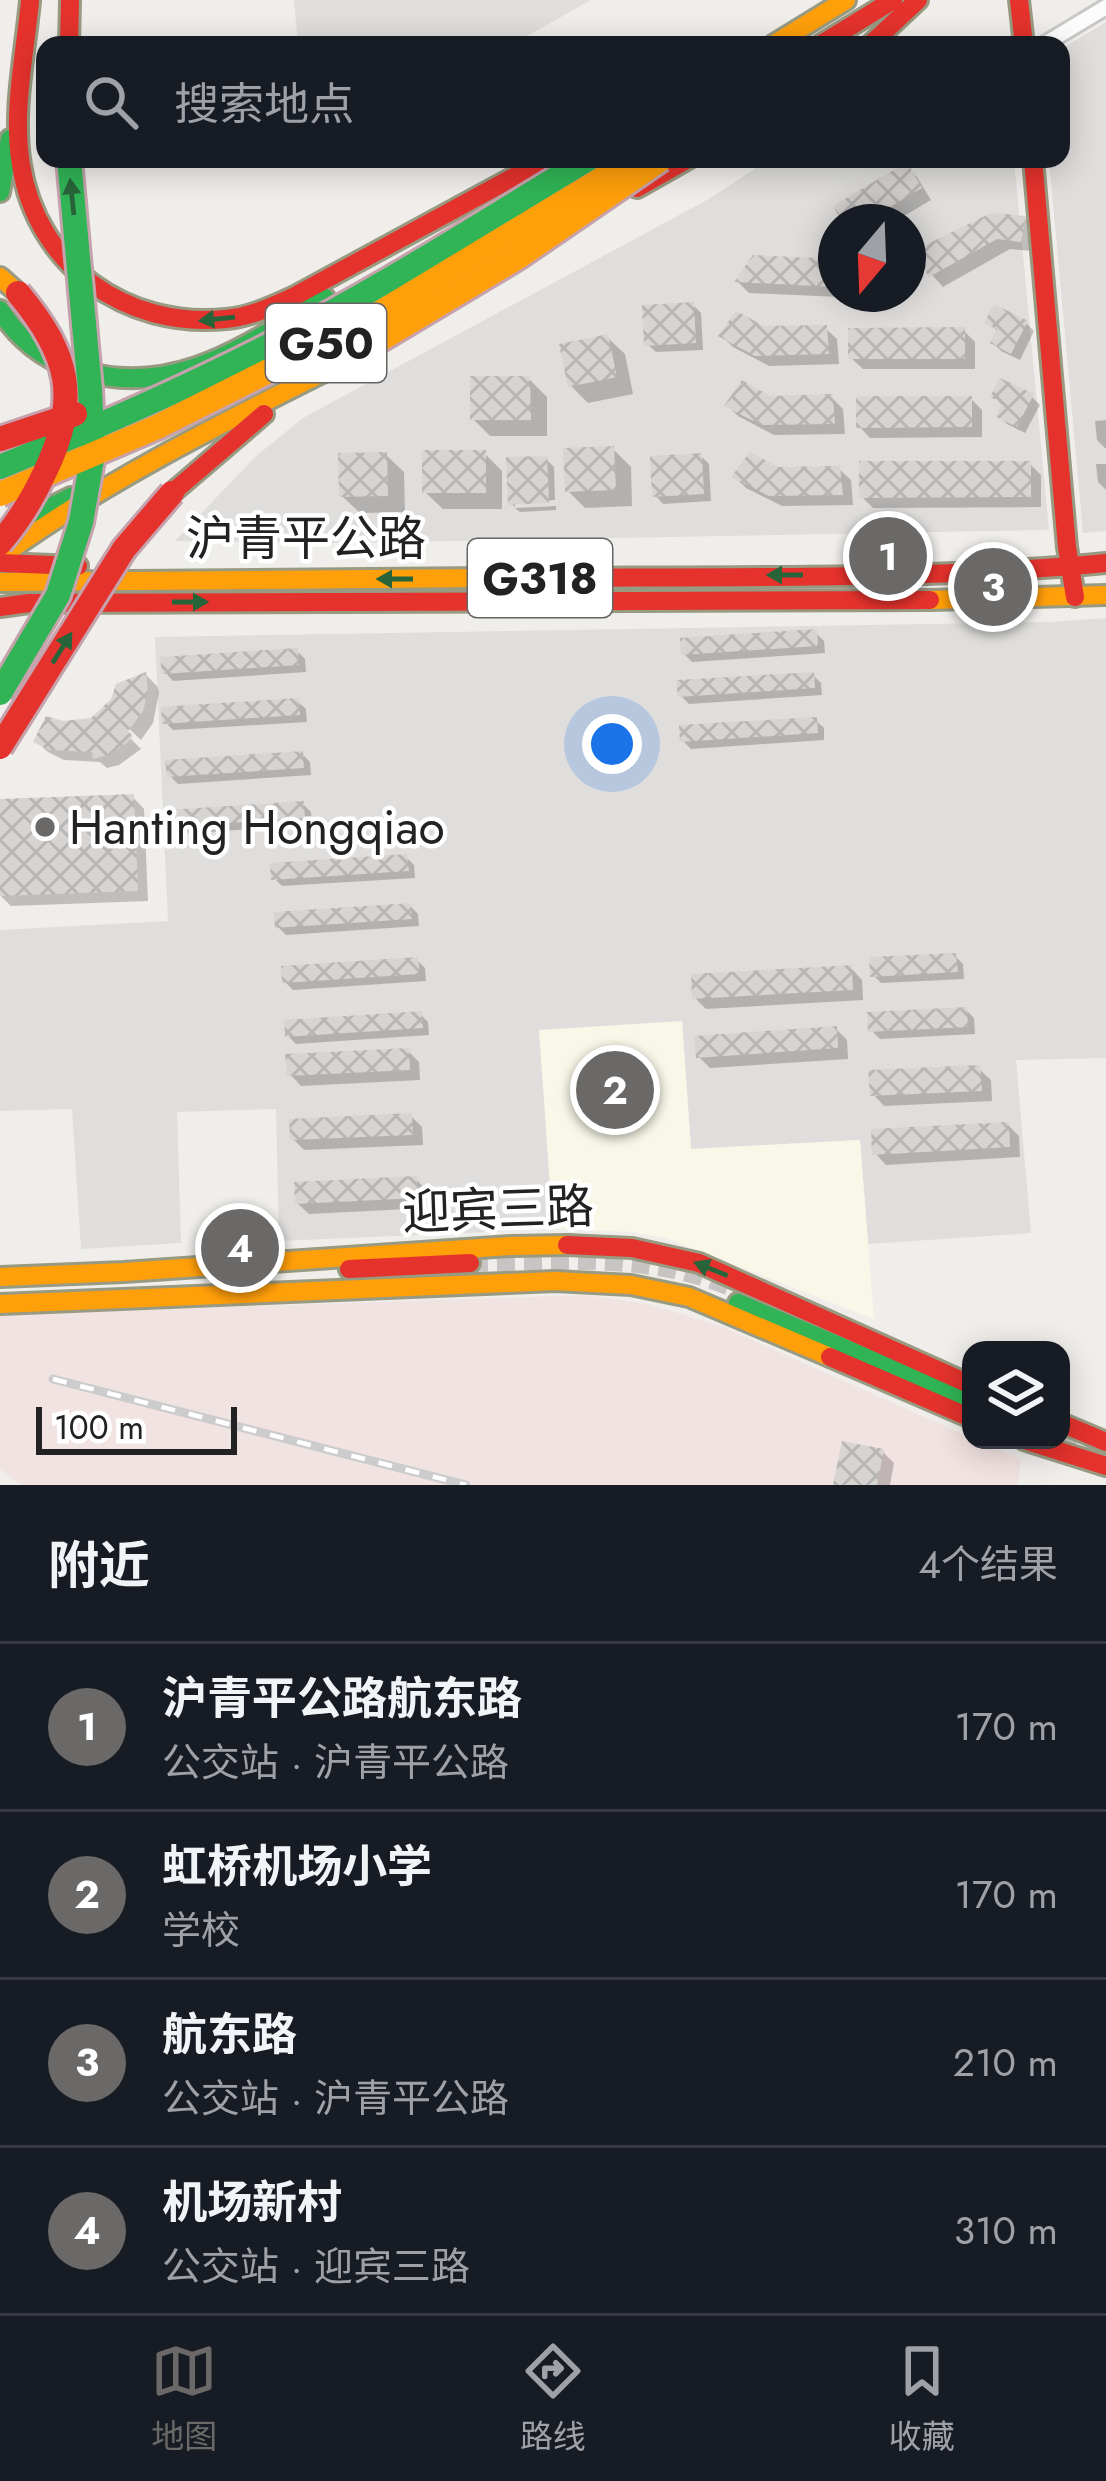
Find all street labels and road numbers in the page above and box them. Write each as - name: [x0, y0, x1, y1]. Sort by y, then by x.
- road number: G50: [266, 304, 386, 382]
- street label: 沪青平公路: [186, 504, 426, 573]
- road number: G318: [468, 539, 612, 617]
- street label: 迎宾三路: [401, 1172, 595, 1247]

